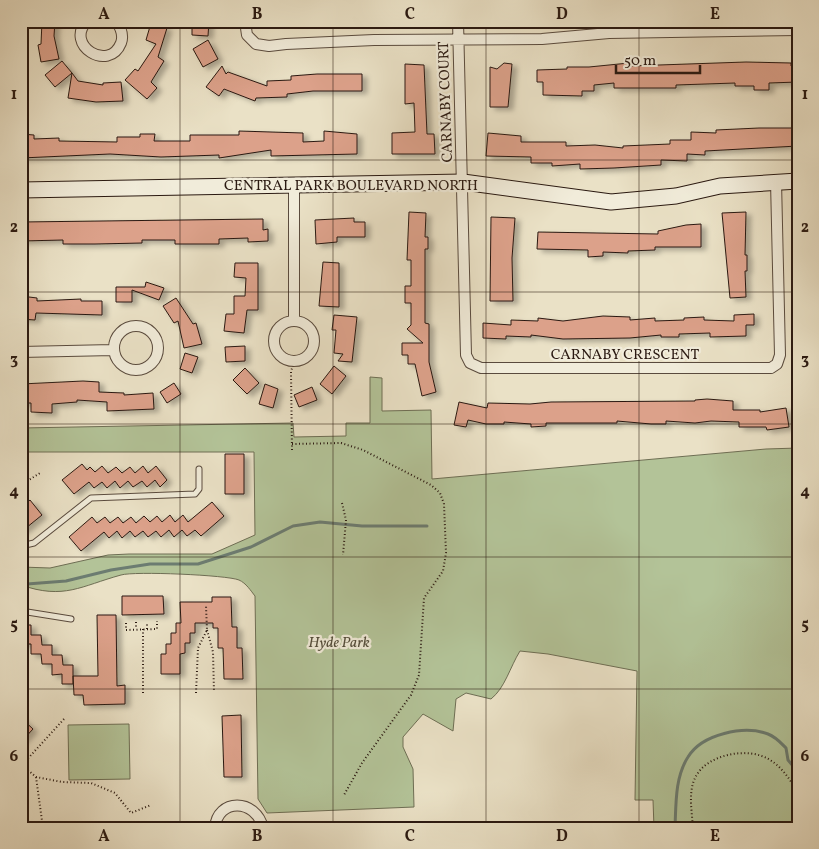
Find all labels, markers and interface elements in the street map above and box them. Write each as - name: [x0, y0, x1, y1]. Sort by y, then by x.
- text: A: [98, 4, 110, 26]
- text: B: [252, 4, 263, 26]
- text: C: [405, 4, 415, 26]
- text: D: [556, 4, 568, 26]
- text: E: [710, 4, 720, 26]
- street label: CARNABY COURT: [434, 41, 459, 163]
- scale bar: [616, 42, 700, 74]
- text: 50 m: [624, 51, 656, 72]
- text: 1: [11, 84, 17, 106]
- text: 1: [802, 84, 808, 106]
- street label: CENTRAL PARK BOULEVARD NORTH: [224, 176, 478, 197]
- text: 2: [10, 217, 18, 239]
- text: 2: [801, 217, 809, 239]
- street label: CARNABY CRESCENT: [551, 345, 700, 366]
- text: 3: [10, 349, 18, 371]
- text: 3: [801, 349, 809, 371]
- text: 4: [9, 481, 19, 503]
- text: 4: [800, 481, 810, 503]
- text: 5: [10, 614, 18, 636]
- text: 5: [801, 614, 809, 636]
- park label: Hyde Park: [308, 633, 370, 654]
- text: 6: [10, 746, 19, 768]
- text: 6: [801, 746, 810, 768]
- text: A: [98, 826, 110, 848]
- text: B: [252, 826, 263, 848]
- text: C: [405, 826, 415, 848]
- text: D: [556, 826, 568, 848]
- text: E: [710, 826, 720, 848]

